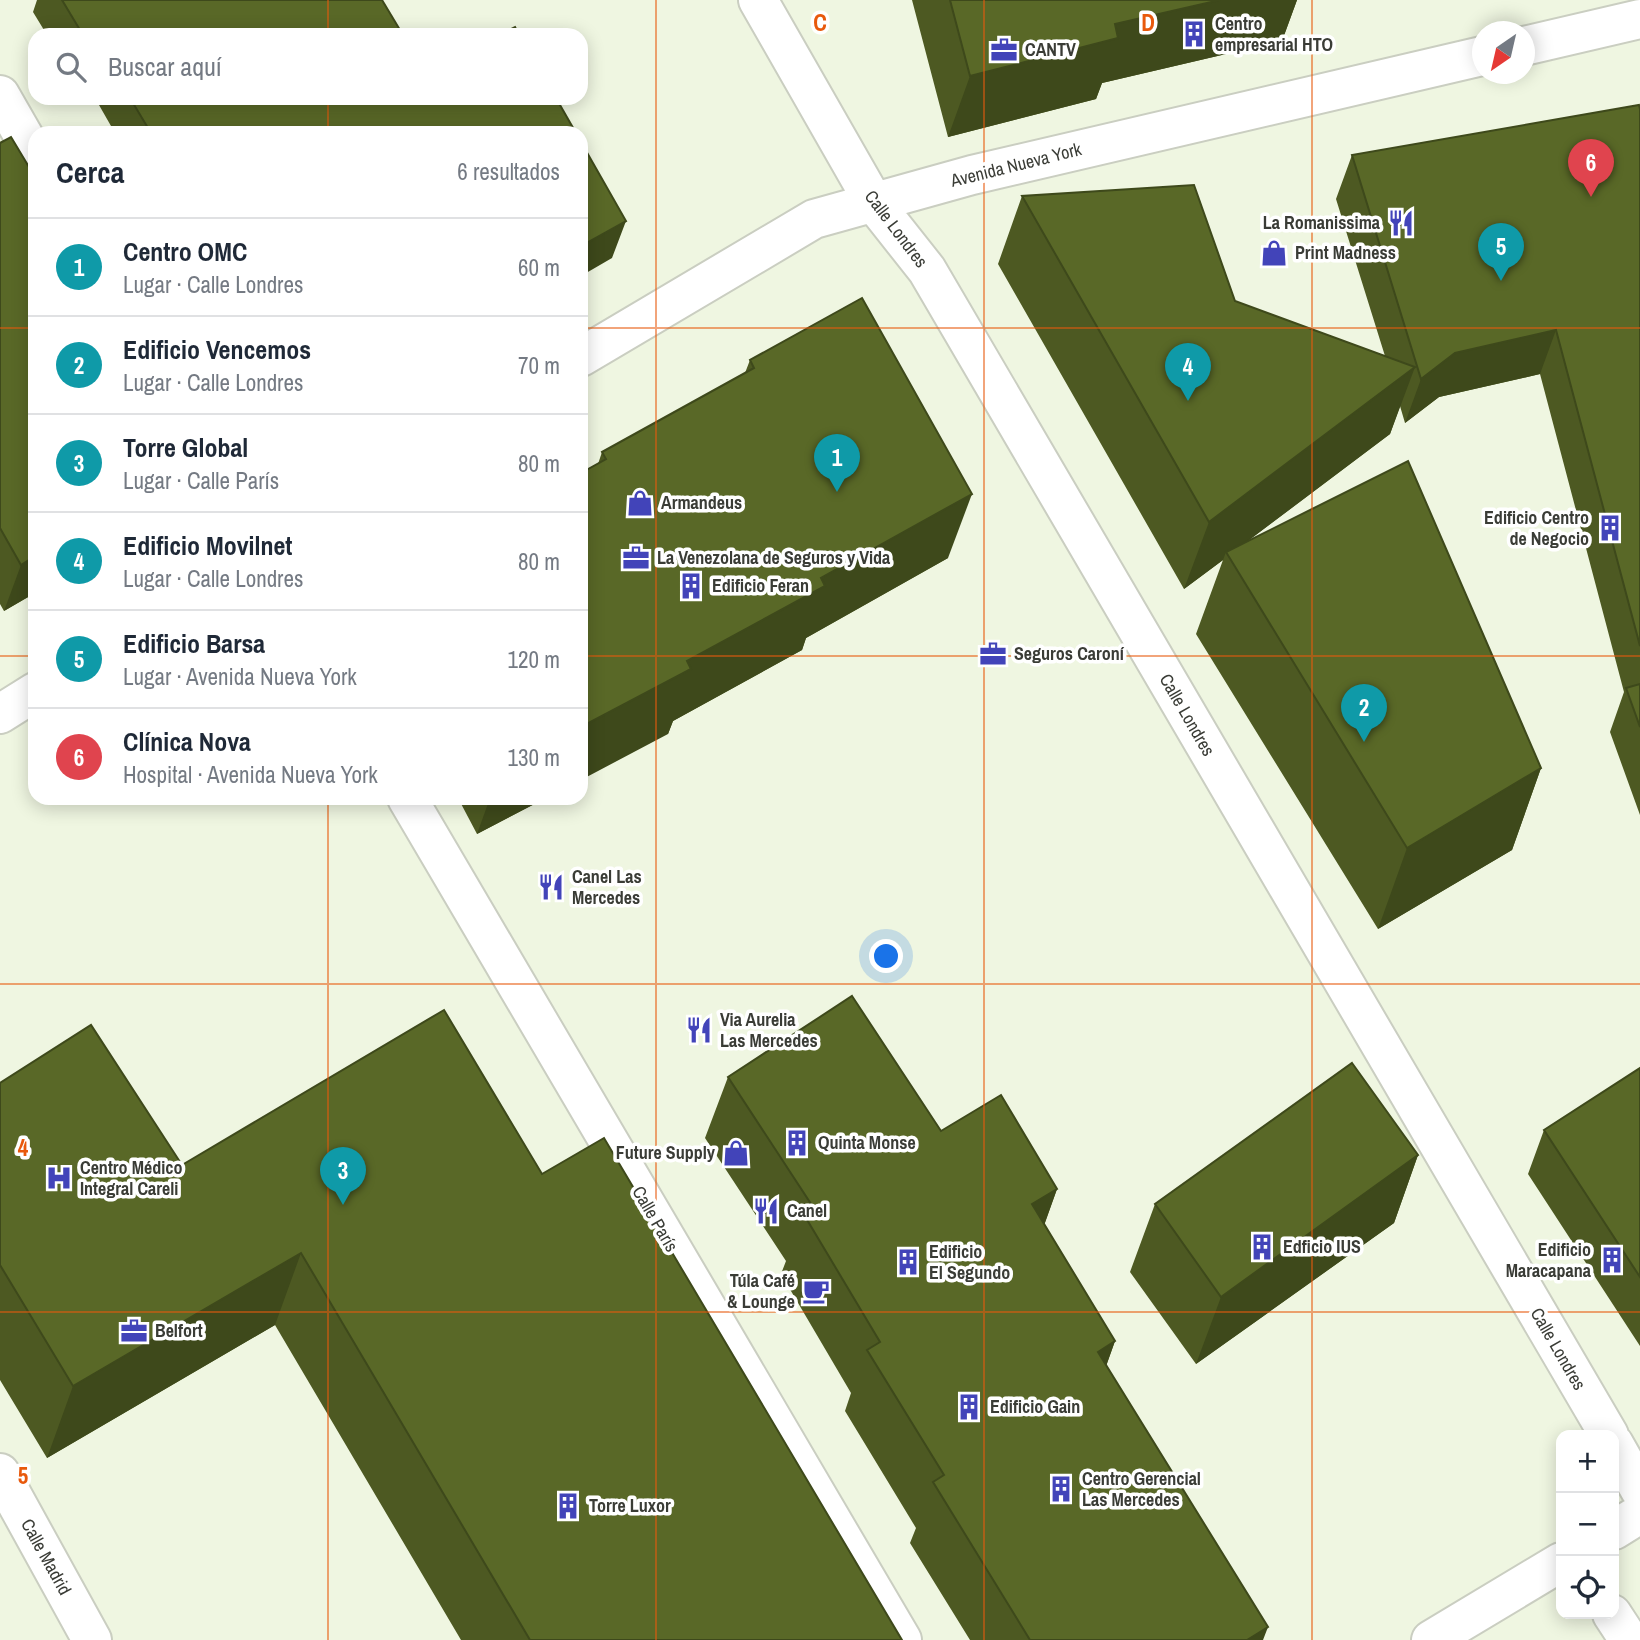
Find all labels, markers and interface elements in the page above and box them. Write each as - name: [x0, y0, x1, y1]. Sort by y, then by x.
- text: C: [813, 7, 827, 38]
- text: D: [1141, 7, 1155, 38]
- place label: Centro empresarial HTO: [1215, 11, 1333, 57]
- building icon: Centro empresarial HTO: [1179, 19, 1209, 49]
- north arrow: [1472, 21, 1535, 84]
- search box: [28, 28, 588, 105]
- office icon: CANTV: [989, 35, 1019, 65]
- place label: CANTV: [1025, 37, 1076, 62]
- icon: search: [52, 48, 90, 86]
- text: Buscar aquí: [108, 49, 222, 84]
- street label: Avenida Nueva York: [947, 136, 1084, 193]
- pin: 6: [1568, 139, 1614, 197]
- text: Cerca: [56, 152, 124, 192]
- text: 6 resultados: [457, 156, 560, 187]
- street label: Calle Londres: [859, 185, 934, 273]
- restaurant icon: La Romanissima: [1386, 208, 1416, 238]
- place label: La Romanissima: [1263, 210, 1381, 235]
- pin: 5: [1478, 223, 1524, 281]
- text: Centro OMC: [123, 234, 247, 269]
- shop icon: Print Madness: [1259, 238, 1289, 268]
- place label: Print Madness: [1295, 240, 1396, 265]
- text: 1: [74, 252, 84, 283]
- text: 60 m: [518, 252, 560, 283]
- text: Lugar · Calle Londres: [123, 269, 303, 300]
- text: Edificio Vencemos: [123, 332, 311, 367]
- pin: 4: [1165, 343, 1211, 401]
- text: 2: [74, 350, 84, 381]
- text: 70 m: [518, 350, 560, 381]
- text: Lugar · Calle Londres: [123, 367, 303, 398]
- text: Torre Global: [123, 430, 248, 465]
- pin: 1: [814, 434, 860, 492]
- text: 3: [74, 448, 84, 479]
- text: 80 m: [518, 448, 560, 479]
- text: Lugar · Calle París: [123, 465, 279, 496]
- shop icon: Armandeus: [625, 488, 655, 518]
- place label: Armandeus: [661, 490, 742, 515]
- place label: Edificio Centro de Negocio: [1484, 505, 1589, 551]
- building icon: Edificio Centro de Negocio: [1595, 513, 1625, 543]
- text: Edificio Movilnet: [123, 528, 292, 563]
- office icon: La Venezolana de Seguros y Vida: [621, 543, 651, 573]
- place label: La Venezolana de Seguros y Vida: [657, 545, 891, 570]
- text: 4: [74, 546, 84, 577]
- text: 80 m: [518, 546, 560, 577]
- text: Lugar · Calle Londres: [123, 563, 303, 594]
- building icon: Edificio Feran: [676, 571, 706, 601]
- place label: Edificio Feran: [712, 573, 809, 598]
- text: Edificio Barsa: [123, 626, 265, 661]
- office icon: Seguros Caroní: [978, 639, 1008, 669]
- place label: Seguros Caroní: [1014, 641, 1125, 666]
- text: 5: [74, 644, 84, 675]
- text: 120 m: [508, 644, 560, 675]
- text: Lugar · Avenida Nueva York: [123, 661, 357, 692]
- street label: Calle Londres: [1154, 669, 1221, 760]
- pin: 2: [1341, 684, 1387, 742]
- text: Clínica Nova: [123, 724, 251, 759]
- text: 6: [74, 742, 84, 773]
- text: 130 m: [508, 742, 560, 773]
- text: Hospital · Avenida Nueva York: [123, 759, 378, 790]
- place label: Canel Las Mercedes: [572, 864, 642, 910]
- restaurant icon: Canel Las Mercedes: [536, 872, 566, 902]
- your location: [869, 939, 903, 973]
- place label: Via Aurelia Las Mercedes: [720, 1007, 818, 1053]
- restaurant icon: Via Aurelia Las Mercedes: [684, 1015, 714, 1045]
- building icon: Quinta Monse: [782, 1128, 812, 1158]
- place label: Quinta Monse: [818, 1130, 916, 1155]
- text: 4: [18, 1132, 29, 1163]
- shop icon: Future Supply: [721, 1138, 751, 1168]
- place label: Future Supply: [616, 1140, 716, 1165]
- pin: 3: [320, 1147, 366, 1205]
- place label: Centro Médico Integral Careli: [80, 1155, 183, 1201]
- hospital icon: Centro Médico Integral Careli: [44, 1163, 74, 1193]
- street label: Calle París: [627, 1181, 684, 1256]
- restaurant icon: Canel: [751, 1196, 781, 1226]
- place label: Canel: [787, 1198, 827, 1223]
- building icon: Edficio IUS: [1247, 1232, 1277, 1262]
- place label: Edficio IUS: [1283, 1234, 1361, 1259]
- place label: Edificio Maracapana: [1506, 1237, 1592, 1283]
- place label: Edificio El Segundo: [929, 1239, 1010, 1285]
- building icon: Edificio Maracapana: [1597, 1245, 1627, 1275]
- building icon: Edificio El Segundo: [893, 1247, 923, 1277]
- place label: Túla Café & Lounge: [727, 1268, 795, 1314]
- cafe icon: Túla Café & Lounge: [801, 1276, 831, 1306]
- street label: Calle Londres: [1525, 1303, 1592, 1394]
- office icon: Belfort: [119, 1316, 149, 1346]
- place label: Belfort: [155, 1318, 203, 1343]
- building icon: Edificio Gain: [954, 1392, 984, 1422]
- place label: Edificio Gain: [990, 1394, 1080, 1419]
- map controls: [1556, 1430, 1619, 1619]
- button: +: [1556, 1430, 1619, 1493]
- text: 5: [18, 1460, 28, 1491]
- place label: Centro Gerencial Las Mercedes: [1082, 1466, 1201, 1512]
- building icon: Centro Gerencial Las Mercedes: [1046, 1474, 1076, 1504]
- building icon: Torre Luxor: [553, 1491, 583, 1521]
- place label: Torre Luxor: [589, 1493, 671, 1518]
- button: −: [1556, 1493, 1619, 1556]
- street label: Calle Madrid: [15, 1514, 78, 1599]
- button: locate: [1556, 1556, 1619, 1619]

